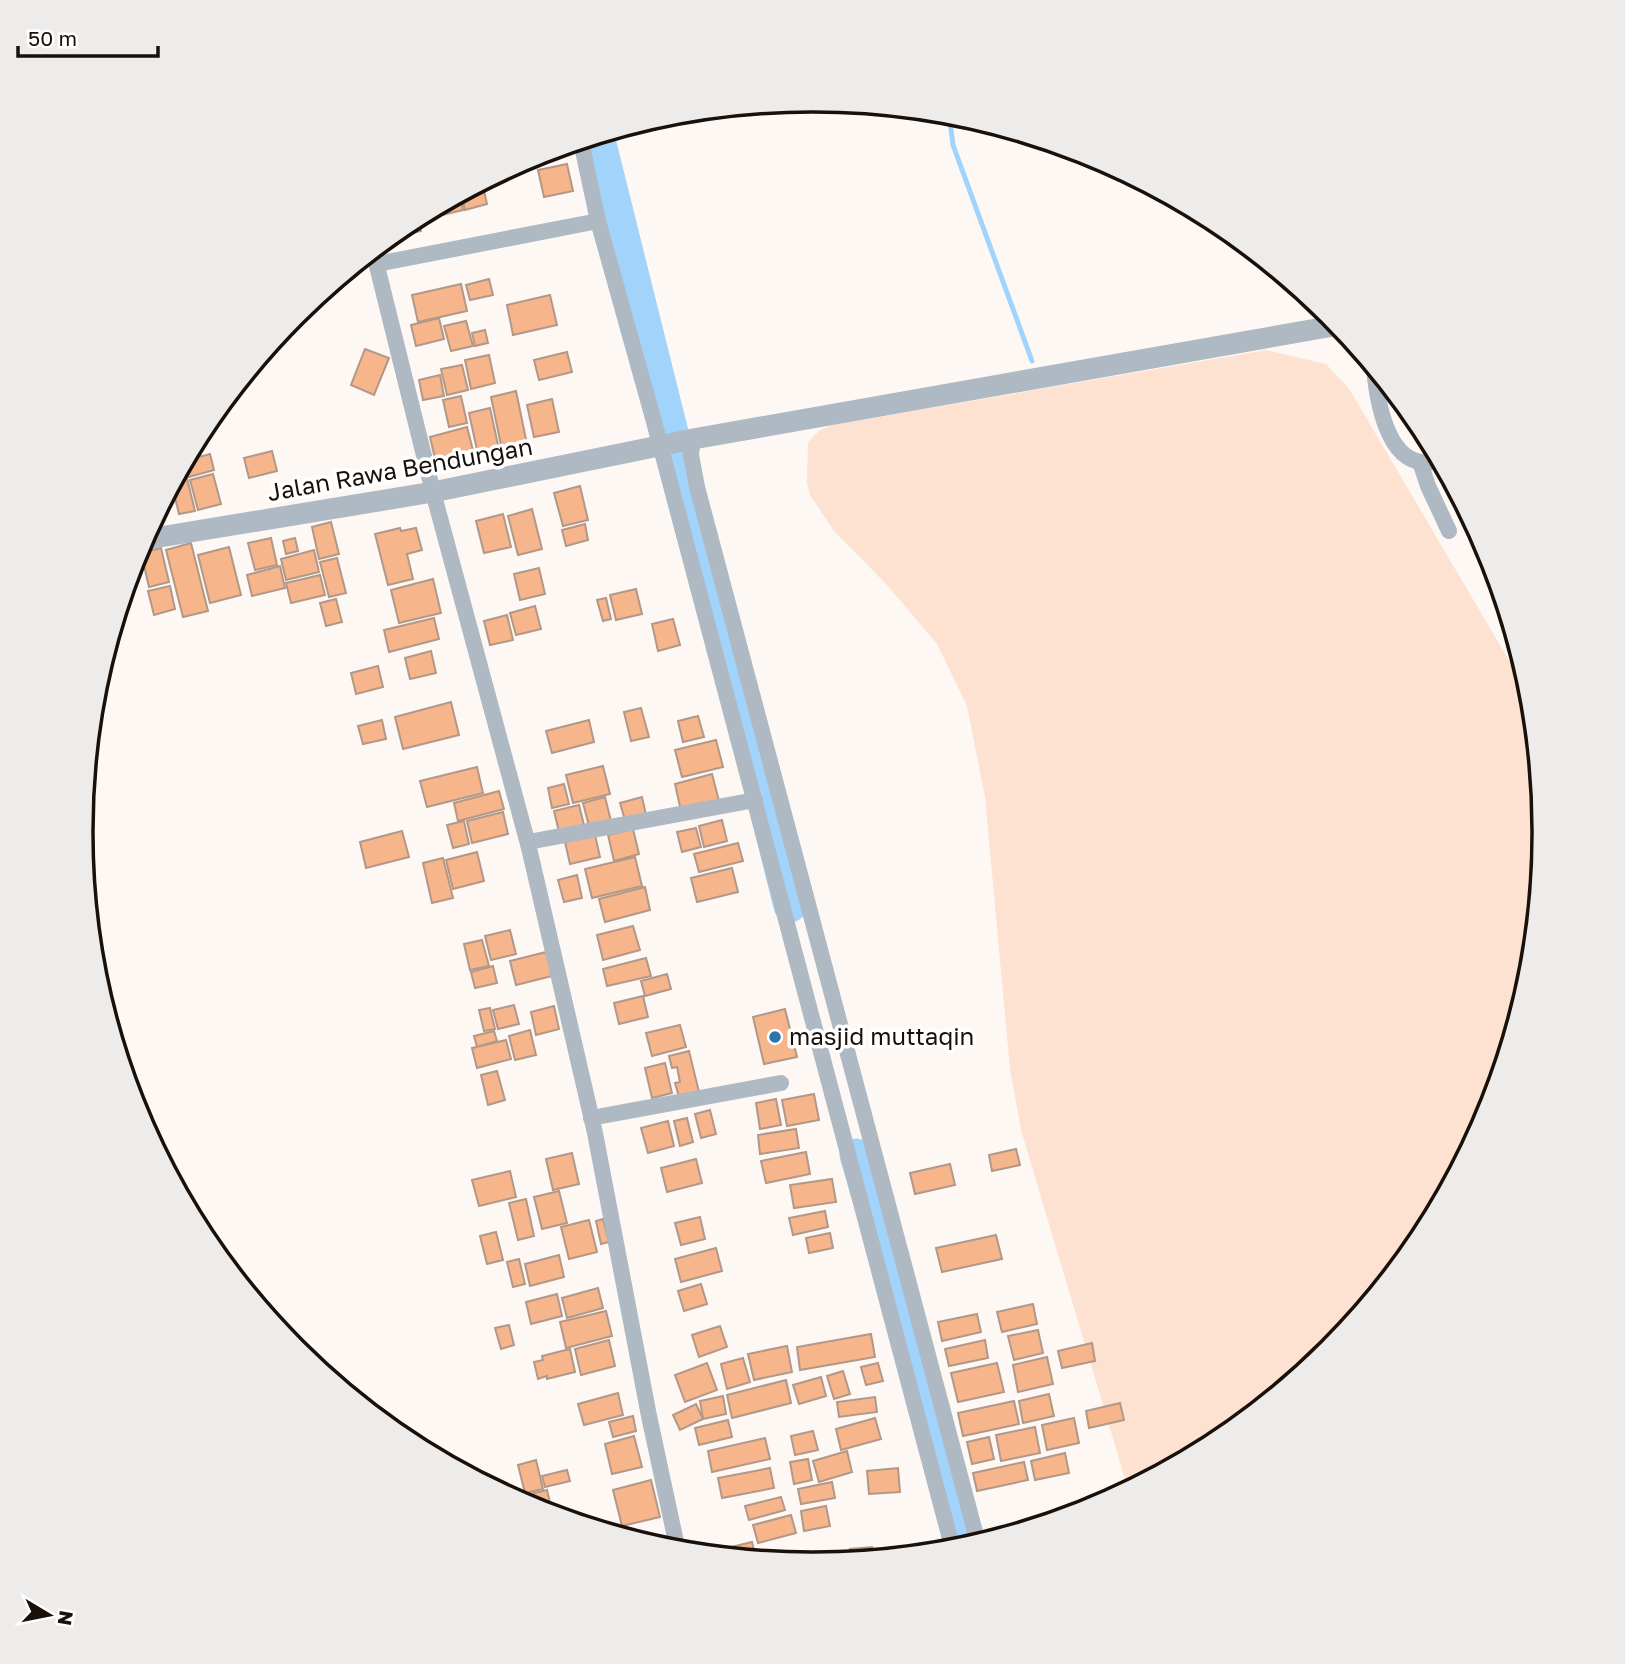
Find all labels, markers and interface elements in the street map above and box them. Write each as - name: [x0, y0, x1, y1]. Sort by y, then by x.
- scale bar: [18, 14, 158, 58]
- text: 50 m: [28, 25, 77, 51]
- street label: Jalan Rawa Bendungan: [265, 431, 535, 506]
- place label: masjid muttaqin: [789, 1021, 974, 1050]
- marker: masjid muttaqin: [767, 1029, 783, 1045]
- north arrow: [14, 1580, 84, 1650]
- text: N: [54, 1609, 79, 1627]

